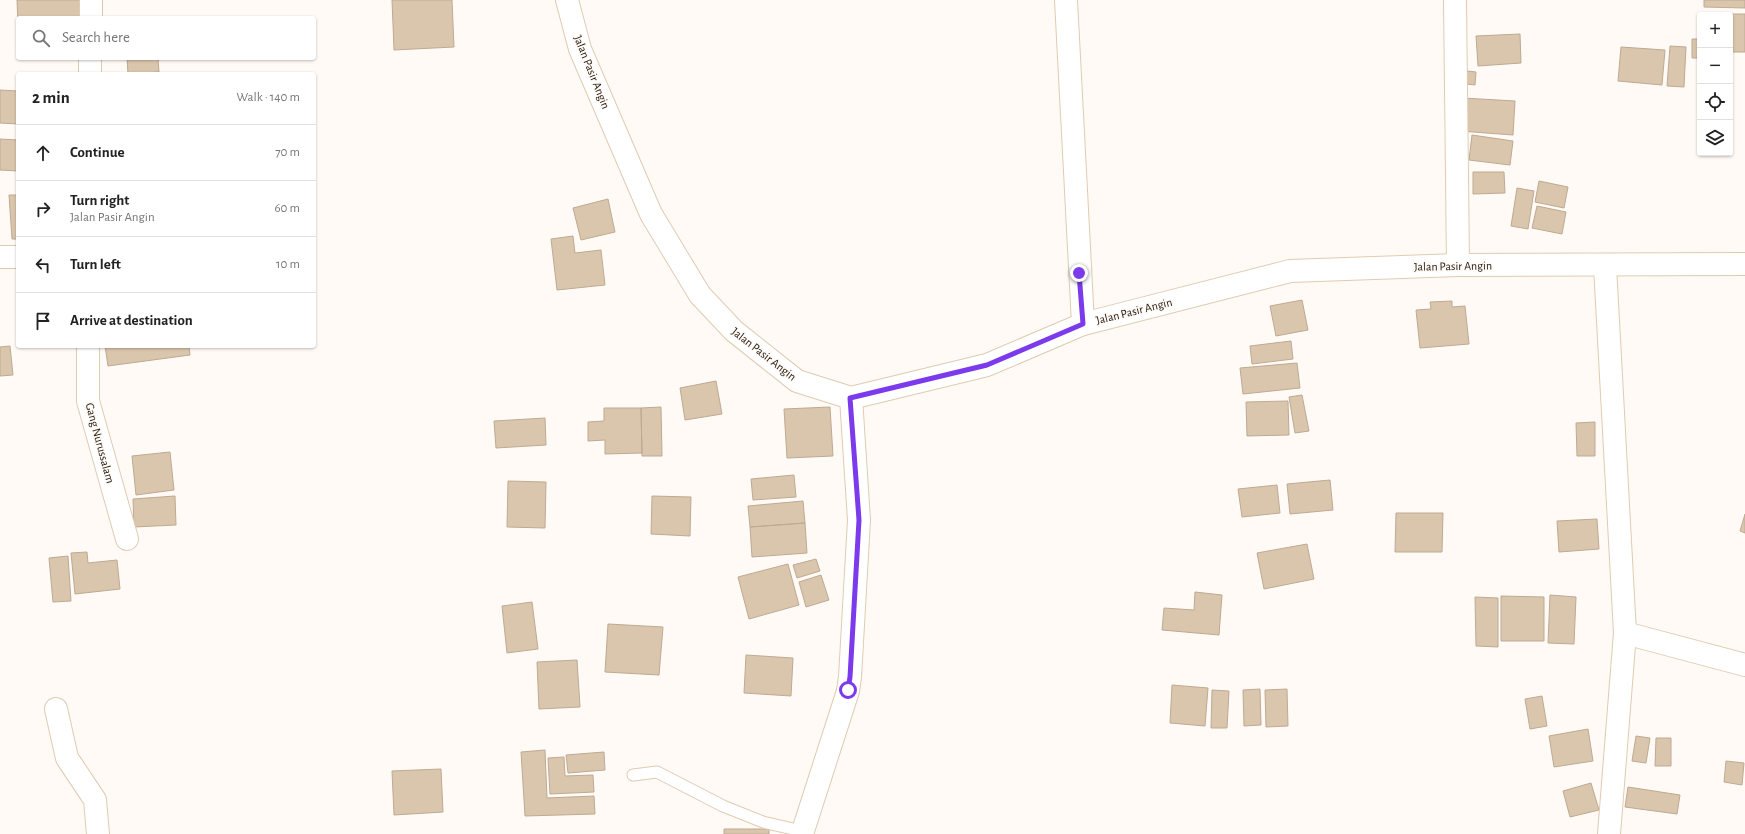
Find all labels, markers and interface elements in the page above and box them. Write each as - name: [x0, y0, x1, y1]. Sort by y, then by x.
- map controls: [1697, 12, 1733, 156]
- button: +: [1697, 12, 1733, 48]
- search box: [16, 16, 316, 60]
- icon: search: [30, 27, 52, 49]
- text: Search here: [62, 30, 130, 45]
- street label: Jalan Pasir Angin: [572, 33, 612, 111]
- button: −: [1697, 48, 1733, 84]
- button: locate: [1697, 84, 1733, 120]
- text: 2 min: [32, 89, 70, 106]
- text: Walk · 140 m: [237, 91, 300, 104]
- button: layers: [1697, 120, 1733, 156]
- icon: ahead: [32, 142, 54, 164]
- text: Continue: [70, 145, 125, 160]
- text: 70 m: [275, 146, 300, 159]
- text: Turn right: [70, 193, 129, 208]
- icon: right: [32, 198, 54, 220]
- text: 60 m: [274, 202, 300, 215]
- text: Jalan Pasir Angin: [70, 211, 155, 224]
- icon: left: [32, 254, 54, 276]
- text: Turn left: [70, 257, 121, 272]
- text: 10 m: [276, 258, 300, 271]
- street label: Jalan Pasir Angin: [1414, 259, 1492, 273]
- route end: [1070, 264, 1088, 282]
- street label: Jalan Pasir Angin: [1095, 296, 1173, 326]
- icon: arrive: [32, 310, 54, 332]
- text: Arrive at destination: [70, 313, 193, 328]
- street label: Jalan Pasir Angin: [729, 325, 799, 383]
- street label: Gang Nurussalam: [83, 401, 117, 485]
- route start: [839, 681, 857, 699]

